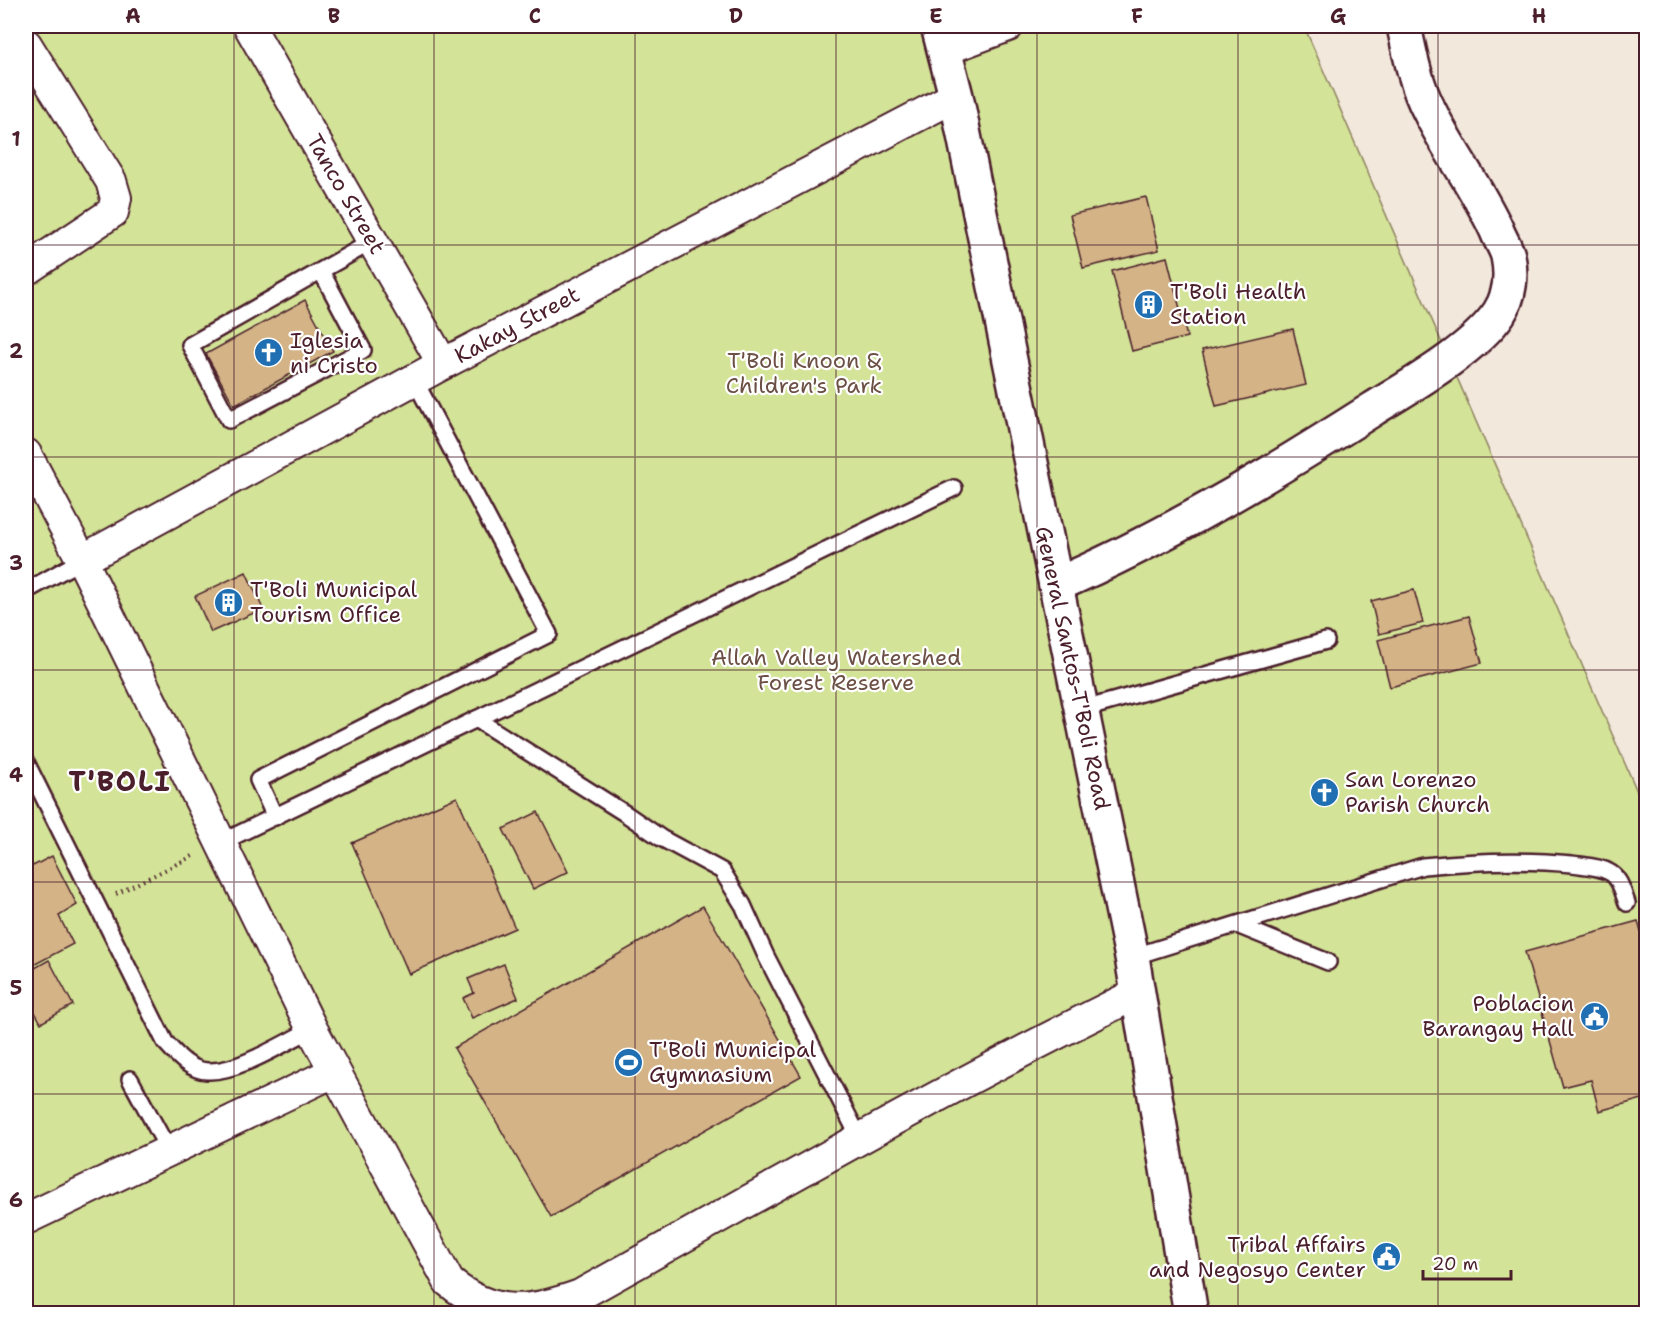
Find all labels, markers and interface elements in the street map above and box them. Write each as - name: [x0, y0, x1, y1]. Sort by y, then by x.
- text: A: [125, 3, 141, 29]
- text: B: [328, 3, 340, 29]
- text: C: [529, 3, 541, 29]
- text: D: [729, 3, 743, 29]
- text: E: [929, 3, 943, 29]
- text: F: [1131, 3, 1143, 29]
- text: G: [1330, 3, 1346, 29]
- text: H: [1532, 3, 1546, 29]
- text: 1: [11, 126, 21, 152]
- street label: Tanco Street: [300, 129, 392, 259]
- place label: T'Boli Health Station: [1170, 277, 1306, 331]
- street label: Kakay Street: [450, 280, 584, 370]
- building icon: T'Boli Health Station: [1133, 288, 1165, 320]
- place label: Iglesia ni Cristo: [290, 326, 378, 380]
- church icon: Iglesia ni Cristo: [253, 337, 285, 369]
- text: 2: [9, 338, 23, 364]
- park label: T'Boli Knoon & Children's Park: [726, 346, 882, 400]
- street label: General Santos-T'Boli Road: [1029, 523, 1117, 813]
- text: 3: [9, 550, 23, 576]
- place label: T'Boli Municipal Tourism Office: [250, 575, 418, 629]
- building icon: T'Boli Municipal Tourism Office: [213, 586, 245, 618]
- park label: Allah Valley Watershed Forest Reserve: [711, 643, 961, 697]
- text: 4: [9, 762, 23, 788]
- district label: T'BOLI: [68, 762, 172, 800]
- place label: San Lorenzo Parish Church: [1345, 765, 1490, 819]
- church icon: San Lorenzo Parish Church: [1308, 776, 1340, 808]
- text: 5: [10, 975, 22, 1001]
- place label: Poblacion Barangay Hall: [1422, 989, 1574, 1043]
- public building icon: Poblacion Barangay Hall: [1579, 1000, 1611, 1032]
- place label: T'Boli Municipal Gymnasium: [649, 1035, 817, 1089]
- sports icon: T'Boli Municipal Gymnasium: [612, 1046, 644, 1078]
- text: 6: [9, 1187, 23, 1213]
- place label: Tribal Affairs and Negosyo Center: [1149, 1230, 1366, 1284]
- public building icon: Tribal Affairs and Negosyo Center: [1371, 1241, 1403, 1273]
- scale bar: [1423, 1243, 1512, 1281]
- text: 20 m: [1432, 1252, 1478, 1276]

